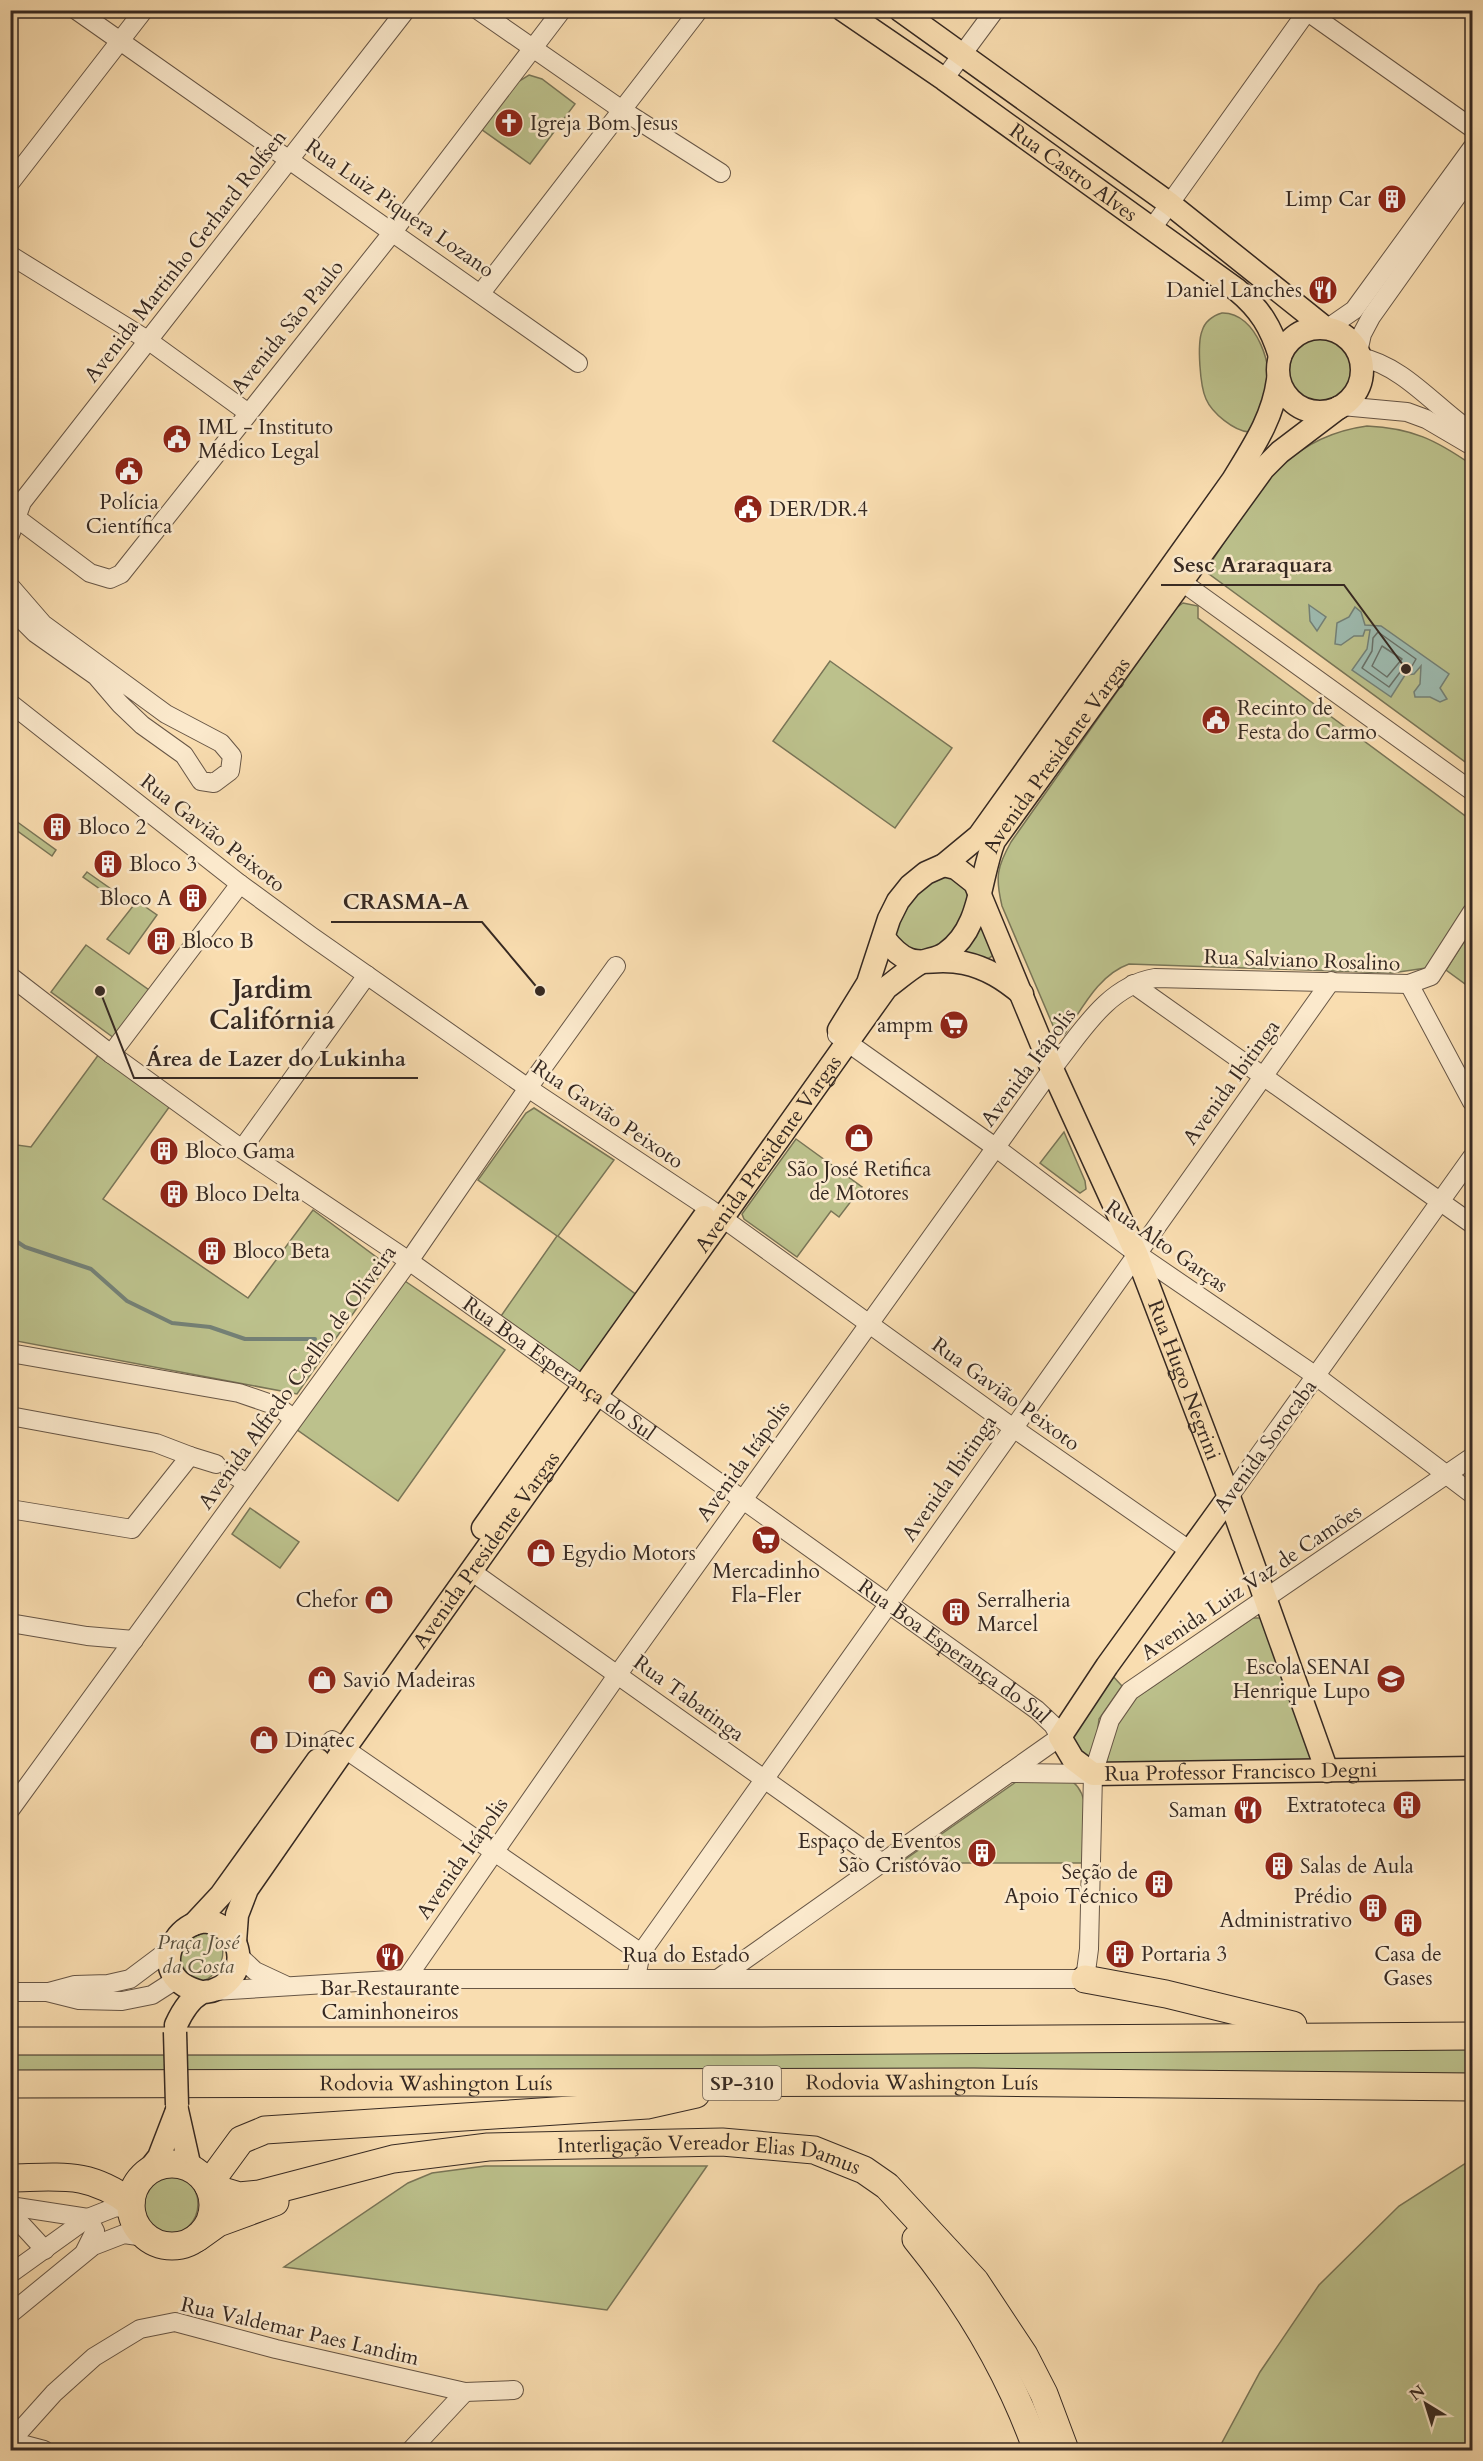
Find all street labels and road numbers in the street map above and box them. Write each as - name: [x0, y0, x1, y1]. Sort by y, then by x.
- street label: Rua Castro Alves: [1003, 117, 1143, 229]
- street label: Avenida Martinho Gerhard Rolfsen: [78, 124, 293, 389]
- street label: Rua Luiz Piquera Lozano: [299, 132, 500, 285]
- street label: Avenida São Paulo: [224, 254, 351, 401]
- street label: Avenida Presidente Vargas: [977, 651, 1137, 858]
- street label: Rua Gavião Peixoto: [134, 768, 291, 899]
- street label: Rua Salviano Rosalino: [1203, 943, 1401, 978]
- street label: Avenida Itápolis: [974, 1002, 1083, 1133]
- street label: Avenida Ibitinga: [1176, 1014, 1287, 1151]
- street label: Avenida Presidente Vargas: [688, 1050, 849, 1259]
- street label: Rua Gavião Peixoto: [526, 1053, 689, 1176]
- street label: Rua Alto Garças: [1100, 1193, 1234, 1300]
- street label: Avenida Alfredo Coelho de Oliveira: [192, 1239, 403, 1515]
- street label: Rua Boa Esperança do Sul: [457, 1290, 661, 1448]
- street label: Rua Hugo Negrini: [1140, 1296, 1228, 1464]
- street label: Rua Gavião Peixoto: [926, 1331, 1086, 1458]
- street label: Avenida Sorocaba: [1207, 1374, 1324, 1519]
- street label: Avenida Itápolis: [690, 1395, 797, 1527]
- street label: Avenida Ibitinga: [895, 1409, 1004, 1547]
- street label: Avenida Presidente Vargas: [406, 1445, 567, 1655]
- street label: Avenida Luiz Vaz de Camões: [1135, 1498, 1367, 1667]
- street label: Rua Boa Esperança do Sul: [852, 1573, 1057, 1730]
- street label: Rua Tabatinga: [627, 1648, 750, 1749]
- street label: Rua Professor Francisco Degni: [1104, 1755, 1378, 1789]
- street label: Avenida Itápolis: [410, 1792, 515, 1925]
- street label: Rua do Estado: [622, 1941, 750, 1970]
- road number: SP-310: [703, 2066, 781, 2100]
- street label: Rodovia Washington Luís: [805, 2068, 1039, 2098]
- street label: Rodovia Washington Luís: [319, 2069, 553, 2098]
- street label: Interligação Vereador Elias Damus: [557, 2128, 865, 2182]
- street label: Rua Valdemar Paes Landim: [178, 2290, 422, 2373]

